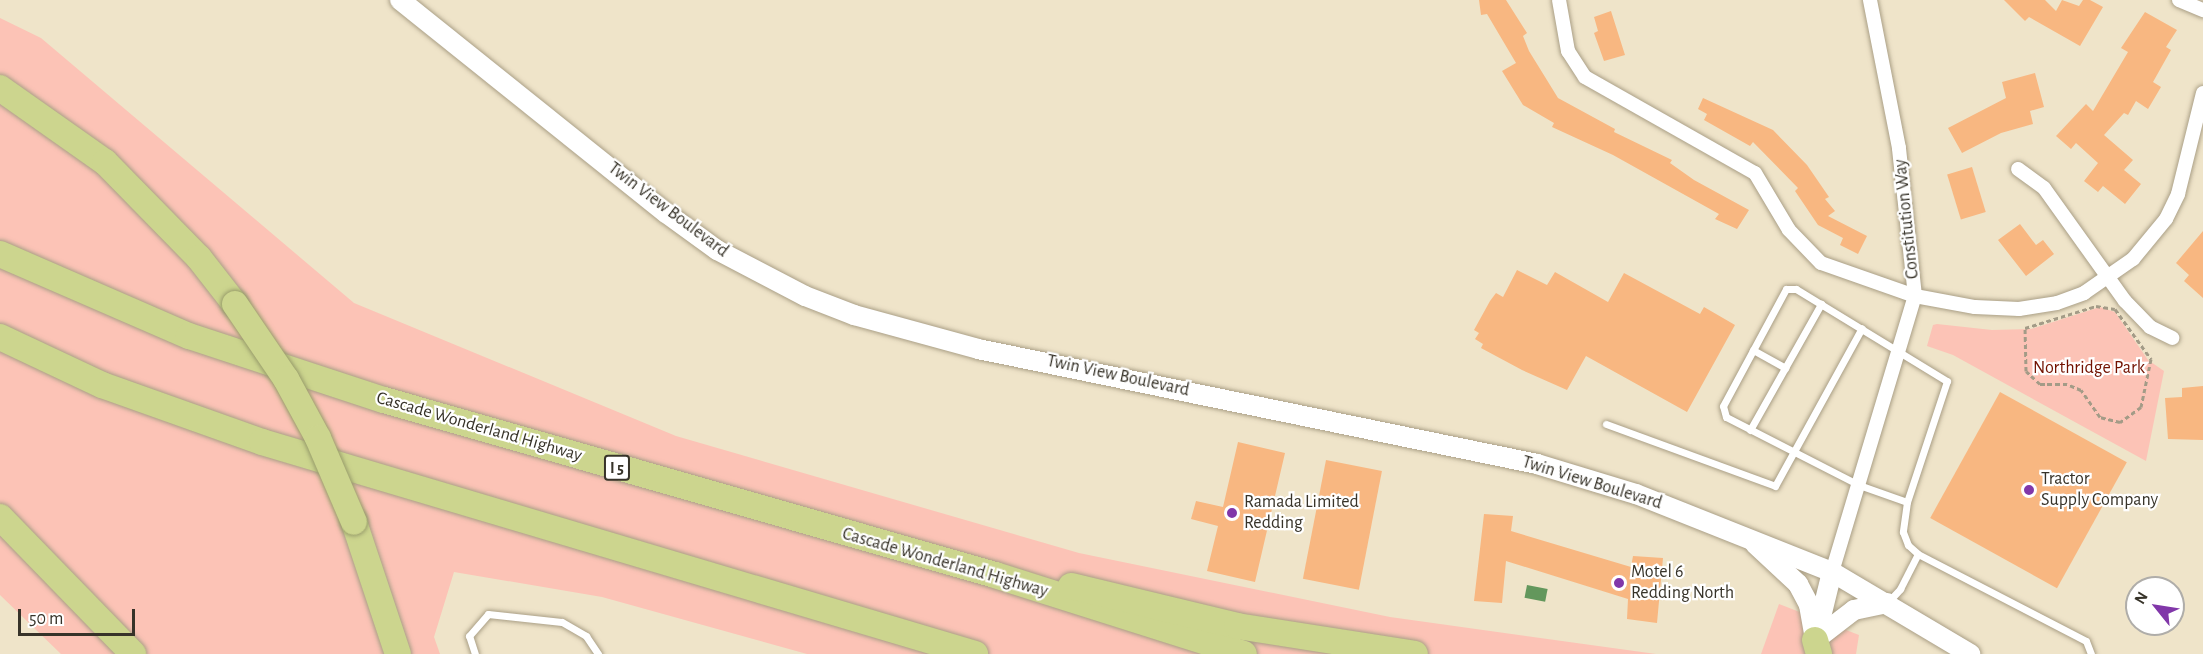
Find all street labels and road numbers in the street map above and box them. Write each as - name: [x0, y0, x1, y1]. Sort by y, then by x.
- street label: Twin View Boulevard: [604, 158, 732, 262]
- street label: Constitution Way: [1890, 158, 1924, 280]
- street label: Twin View Boulevard: [1045, 350, 1191, 402]
- street label: Cascade Wonderland Highway: [374, 387, 584, 467]
- street label: Twin View Boulevard: [1519, 451, 1665, 515]
- road number: I 5: [604, 455, 630, 481]
- street label: Cascade Wonderland Highway: [840, 523, 1050, 603]

